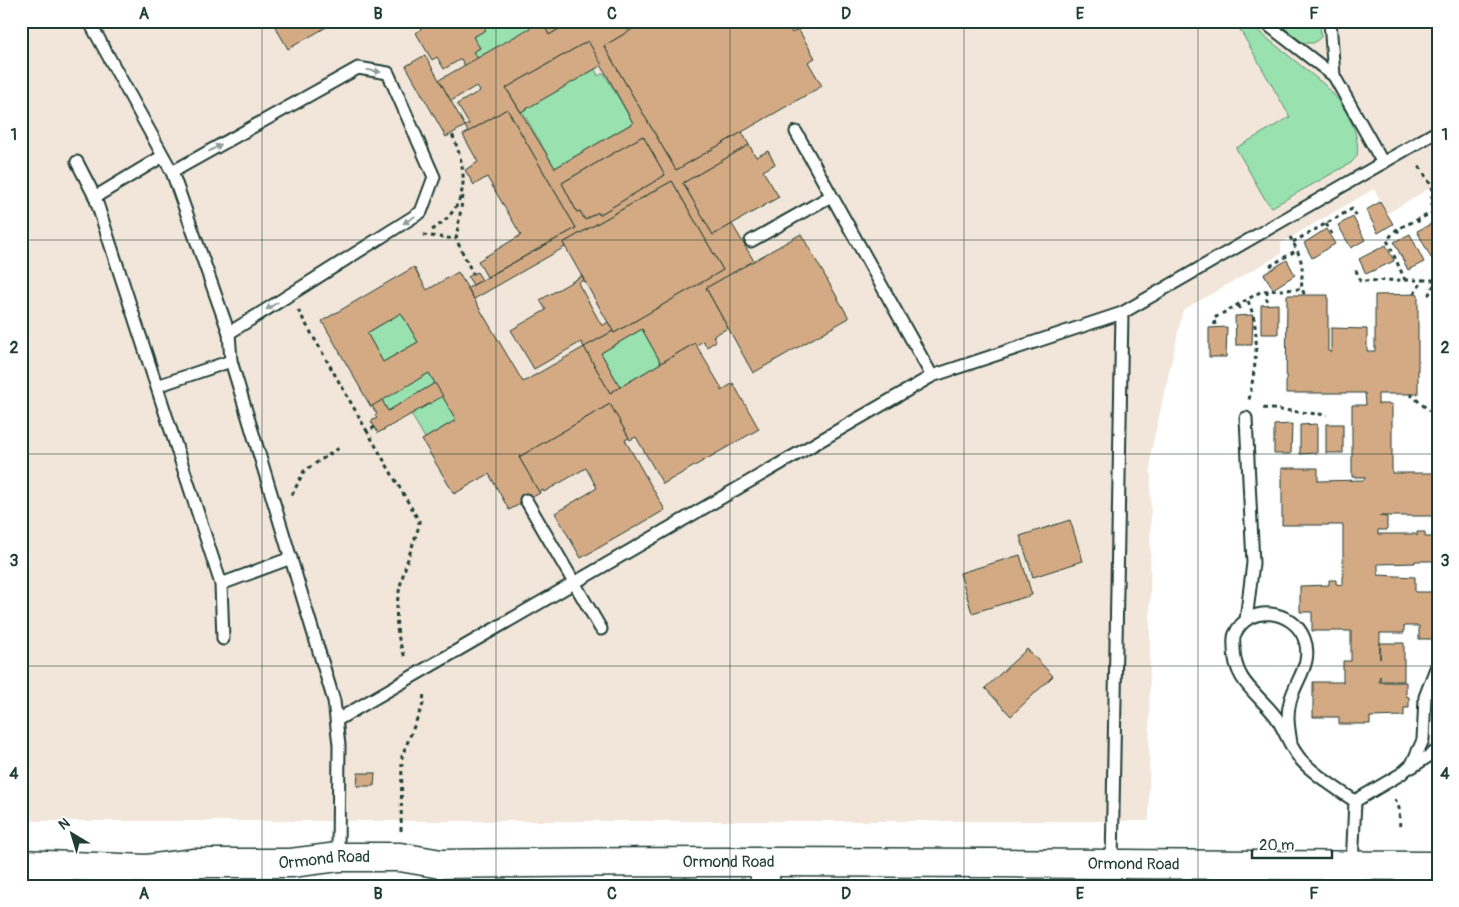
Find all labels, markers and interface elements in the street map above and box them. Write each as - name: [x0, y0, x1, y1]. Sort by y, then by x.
- text: A: [139, 4, 150, 24]
- text: B: [373, 4, 383, 24]
- text: C: [607, 4, 617, 24]
- text: D: [841, 4, 851, 24]
- text: E: [1076, 4, 1085, 24]
- text: F: [1309, 4, 1319, 24]
- one-way arrow: [366, 67, 382, 75]
- text: 1: [11, 125, 17, 145]
- text: 1: [1442, 125, 1448, 145]
- one-way arrow: [207, 144, 222, 152]
- one-way arrow: [403, 215, 416, 224]
- one-way arrow: [265, 302, 278, 311]
- text: 2: [10, 338, 19, 358]
- text: 2: [1441, 338, 1450, 358]
- text: 3: [10, 551, 19, 571]
- text: 3: [1441, 551, 1450, 571]
- text: 4: [9, 764, 19, 784]
- text: 4: [1440, 764, 1450, 784]
- north arrow: [48, 810, 98, 860]
- text: N: [55, 815, 73, 834]
- scale bar: [1252, 827, 1332, 859]
- text: 20 m: [1259, 836, 1294, 855]
- street label: Ormond Road: [278, 847, 370, 873]
- street label: Ormond Road: [682, 852, 775, 872]
- street label: Ormond Road: [1087, 854, 1180, 874]
- text: A: [139, 884, 150, 904]
- text: B: [373, 884, 383, 904]
- text: C: [607, 884, 617, 904]
- text: D: [841, 884, 851, 904]
- text: E: [1076, 884, 1085, 904]
- text: F: [1309, 884, 1319, 904]

